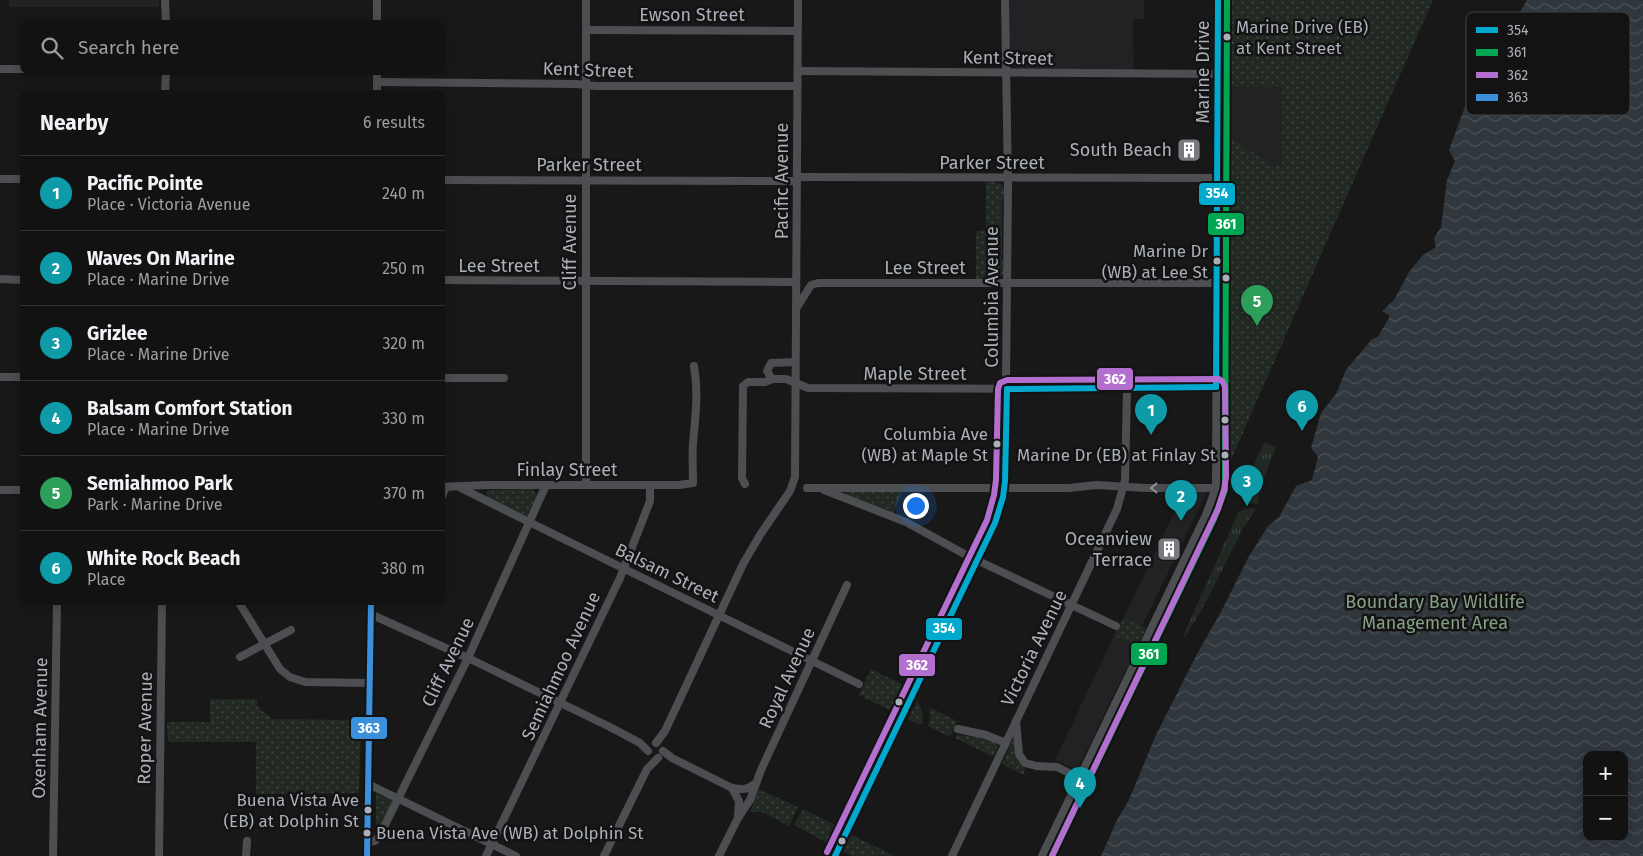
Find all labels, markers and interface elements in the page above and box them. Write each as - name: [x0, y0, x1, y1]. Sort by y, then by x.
- street label: Ewson Street: [639, 4, 745, 26]
- legend: [1466, 12, 1630, 115]
- place label: Marine Drive (EB) at Kent Street: [1236, 17, 1368, 59]
- search box: [20, 20, 445, 75]
- street label: Marine Drive: [1192, 20, 1214, 124]
- text: 354: [1507, 22, 1529, 39]
- marker: Marine Drive (EB) at Kent Street: [1222, 32, 1232, 42]
- icon: search: [38, 34, 66, 62]
- text: Search here: [78, 36, 179, 59]
- text: 361: [1507, 44, 1527, 61]
- street label: Kent Street: [962, 46, 1054, 70]
- street label: Kent Street: [542, 57, 634, 83]
- text: 362: [1507, 67, 1528, 84]
- text: 363: [1507, 89, 1528, 106]
- text: Nearby: [40, 110, 108, 136]
- text: 6 results: [363, 113, 425, 132]
- street label: Pacific Avenue: [771, 123, 793, 239]
- building icon: South Beach: [1176, 137, 1202, 163]
- place label: South Beach: [1070, 139, 1172, 161]
- street label: Parker Street: [939, 152, 1045, 174]
- street label: Parker Street: [536, 154, 642, 176]
- text: Pacific Pointe: [87, 172, 203, 195]
- line badge: 354: [1198, 182, 1236, 206]
- text: 1: [52, 184, 60, 203]
- text: 240 m: [382, 184, 425, 203]
- text: 354: [1205, 185, 1228, 202]
- street label: Cliff Avenue: [559, 194, 581, 290]
- text: Place · Victoria Avenue: [87, 195, 251, 214]
- line badge: 361: [1207, 212, 1245, 236]
- text: 361: [1215, 216, 1236, 233]
- street label: Columbia Avenue: [981, 226, 1003, 368]
- place label: Marine Dr (WB) at Lee St: [1102, 241, 1209, 283]
- text: Waves On Marine: [87, 247, 235, 270]
- street label: Lee Street: [458, 255, 540, 277]
- marker: Marine Dr (WB) at Lee St: [1212, 256, 1222, 266]
- street label: Lee Street: [884, 257, 966, 279]
- text: 2: [52, 259, 60, 278]
- text: 250 m: [382, 259, 425, 278]
- text: Place · Marine Drive: [87, 270, 230, 289]
- unlabelled marker: [1221, 273, 1231, 283]
- pin: 5: [1241, 285, 1273, 326]
- text: Grizlee: [87, 322, 147, 345]
- text: 3: [52, 334, 60, 353]
- text: 320 m: [382, 334, 425, 353]
- text: Place · Marine Drive: [87, 345, 230, 364]
- street label: Maple Street: [863, 363, 967, 385]
- line badge: 362: [1096, 367, 1134, 391]
- text: 362: [1103, 371, 1126, 388]
- pin: 6: [1286, 390, 1318, 431]
- pin: 1: [1135, 394, 1167, 435]
- text: Balsam Comfort Station: [87, 397, 293, 420]
- text: 4: [51, 409, 61, 428]
- text: 330 m: [382, 409, 425, 428]
- unlabelled marker: [1220, 415, 1230, 425]
- text: Place · Marine Drive: [87, 420, 230, 439]
- place label: Columbia Ave (WB) at Maple St: [862, 424, 989, 466]
- marker: Columbia Ave (WB) at Maple St: [992, 439, 1002, 449]
- place label: Marine Dr (EB) at Finlay St: [1017, 445, 1217, 466]
- marker: Marine Dr (EB) at Finlay St: [1220, 450, 1230, 460]
- street label: Finlay Street: [517, 459, 618, 481]
- pin: 3: [1231, 465, 1263, 506]
- text: Semiahmoo Park: [87, 472, 233, 495]
- pin: 2: [1165, 480, 1197, 521]
- one-way arrow: [1149, 483, 1157, 493]
- text: 5: [52, 484, 60, 503]
- text: 370 m: [383, 484, 425, 503]
- your location: [903, 493, 929, 519]
- text: Park · Marine Drive: [87, 495, 223, 514]
- place label: Oceanview Terrace: [1065, 528, 1152, 571]
- building icon: Oceanview Terrace: [1156, 536, 1182, 562]
- street label: Balsam Street: [611, 538, 723, 608]
- text: White Rock Beach: [87, 547, 241, 570]
- text: 6: [51, 559, 61, 578]
- text: 380 m: [381, 559, 425, 578]
- text: Place: [87, 570, 126, 589]
- street label: Victoria Avenue: [996, 586, 1072, 710]
- street label: Semiahmoo Avenue: [517, 588, 605, 744]
- park label: Boundary Bay Wildlife Management Area: [1345, 591, 1525, 634]
- street label: Cliff Avenue: [417, 614, 479, 710]
- line badge: 354: [925, 617, 963, 641]
- text: 354: [932, 620, 955, 637]
- street label: Royal Avenue: [754, 624, 820, 732]
- line badge: 361: [1130, 642, 1168, 666]
- text: 361: [1138, 646, 1159, 663]
- line badge: 362: [898, 653, 936, 677]
- street label: Oxenham Avenue: [28, 657, 52, 799]
- text: 362: [905, 657, 928, 674]
- street label: Roper Avenue: [133, 671, 157, 785]
- unlabelled marker: [894, 697, 904, 707]
- line badge: 363: [350, 716, 388, 740]
- text: 363: [357, 720, 380, 737]
- map controls: [1583, 751, 1628, 841]
- button: +: [1583, 751, 1628, 796]
- pin: 4: [1064, 767, 1096, 808]
- place label: Buena Vista Ave (EB) at Dolphin St: [224, 790, 360, 832]
- button: −: [1583, 796, 1628, 841]
- marker: Buena Vista Ave (EB) at Dolphin St: [363, 805, 373, 815]
- place label: Buena Vista Ave (WB) at Dolphin St: [376, 823, 644, 844]
- marker: Buena Vista Ave (WB) at Dolphin St: [362, 828, 372, 838]
- unlabelled marker: [837, 836, 847, 846]

